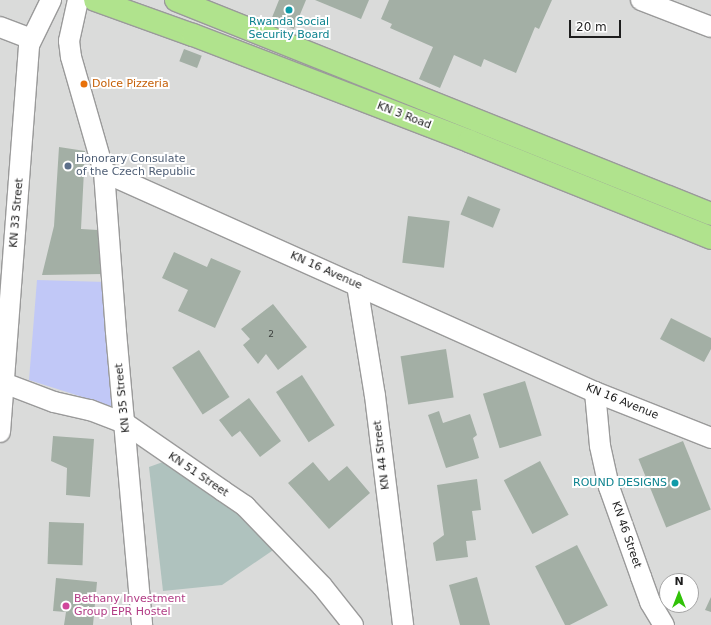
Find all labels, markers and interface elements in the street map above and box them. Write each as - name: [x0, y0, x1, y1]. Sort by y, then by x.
- marker: Rwanda Social Security Board: [284, 5, 294, 15]
- scale bar: [571, 12, 623, 38]
- place label: Rwanda Social Security Board: [249, 16, 329, 42]
- text: 20 m: [576, 20, 607, 34]
- place label: Dolce Pizzeria: [92, 77, 169, 91]
- marker: Dolce Pizzeria: [79, 79, 89, 89]
- street label: KN 3 Road: [375, 100, 433, 132]
- place label: Honorary Consulate of the Czech Republic: [76, 153, 195, 179]
- marker: Honorary Consulate of the Czech Republic: [63, 161, 73, 171]
- street label: KN 33 Street: [7, 178, 27, 248]
- street label: KN 16 Avenue: [288, 249, 364, 293]
- house number: 2: [268, 329, 274, 339]
- street label: KN 35 Street: [113, 363, 133, 433]
- street label: KN 16 Avenue: [584, 381, 660, 423]
- street label: KN 44 Street: [371, 420, 393, 490]
- street label: KN 51 Street: [165, 450, 231, 500]
- place label: ROUND DESIGNS: [573, 476, 667, 490]
- marker: ROUND DESIGNS: [670, 478, 680, 488]
- street label: KN 46 Street: [608, 500, 644, 570]
- north arrow: [659, 573, 699, 613]
- text: N: [674, 575, 684, 588]
- place label: Bethany Investment Group EPR Hostel: [74, 593, 186, 619]
- marker: Bethany Investment Group EPR Hostel: [61, 601, 71, 611]

